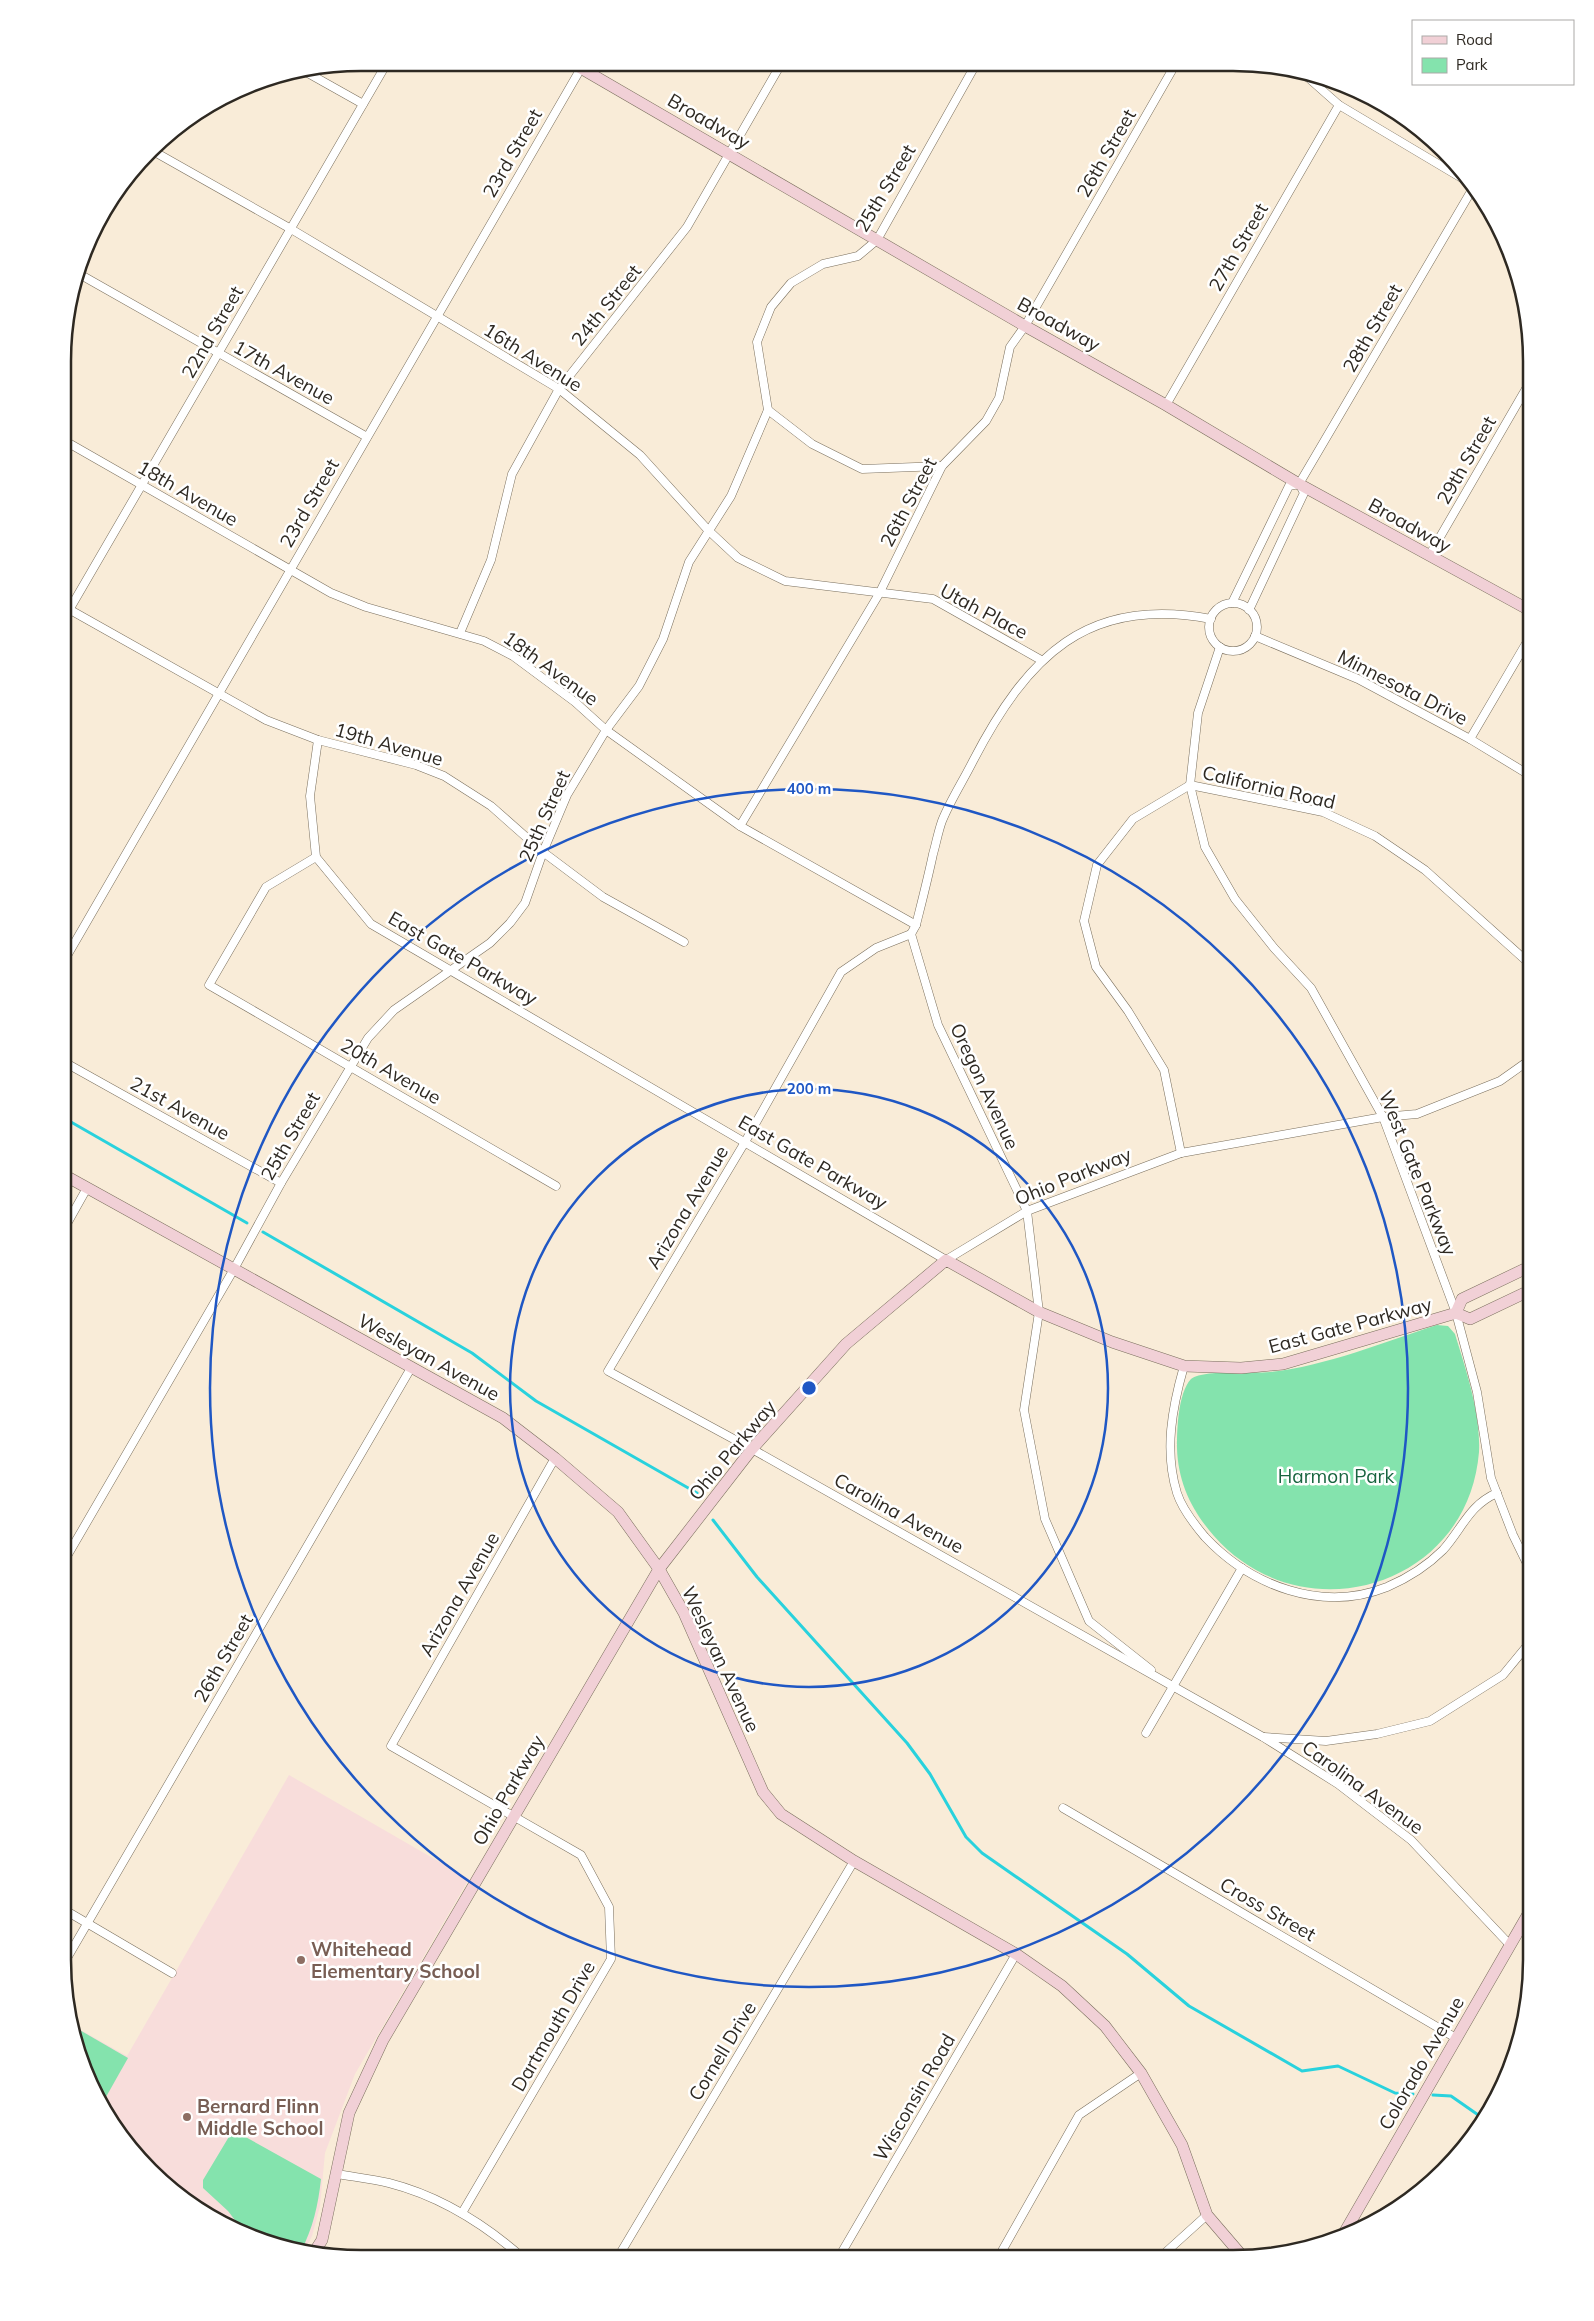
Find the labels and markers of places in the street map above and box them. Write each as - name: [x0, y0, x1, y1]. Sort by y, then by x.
- centre of rings: [800, 1379, 818, 1397]
- place label: Whitehead Elementary School: [311, 1937, 480, 1983]
- marker: Whitehead Elementary School: [295, 1954, 307, 1966]
- place label: Bernard Flinn Middle School: [197, 2094, 323, 2140]
- marker: Bernard Flinn Middle School: [181, 2111, 193, 2123]

